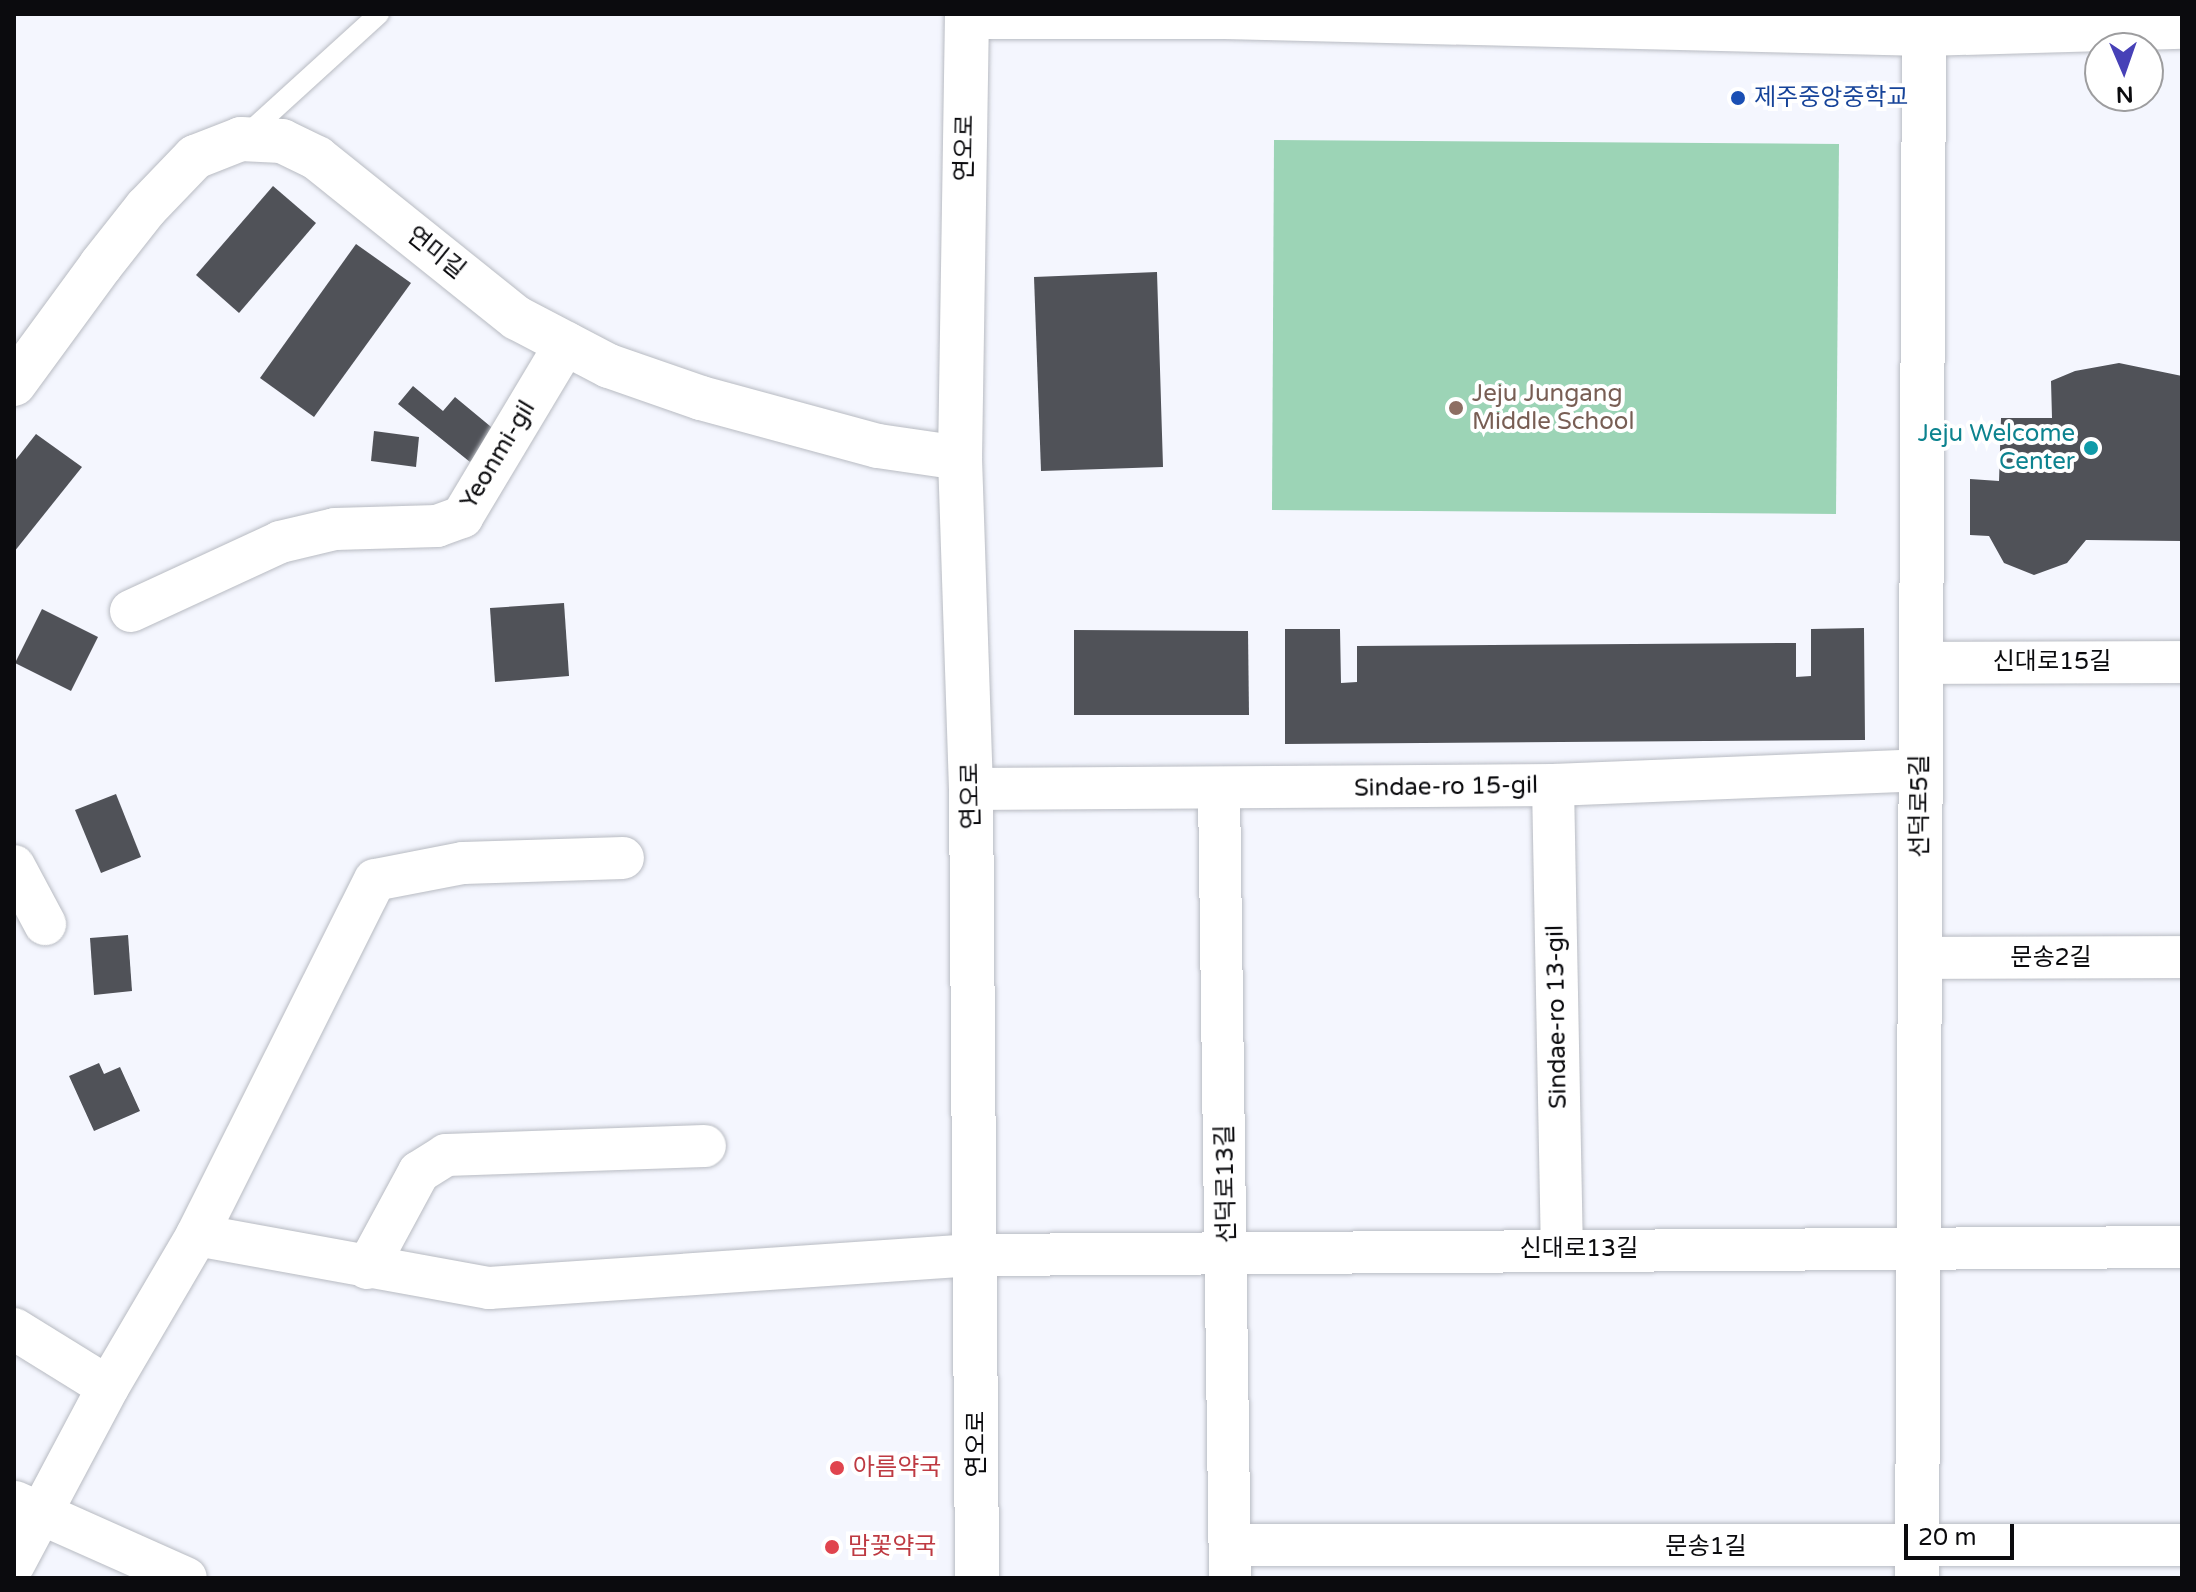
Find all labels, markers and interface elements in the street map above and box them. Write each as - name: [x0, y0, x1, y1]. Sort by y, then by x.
- north arrow: [2084, 32, 2164, 112]
- text: N: [2115, 81, 2134, 107]
- place label: 제주중앙중학교: [1754, 84, 1909, 112]
- marker: 제주중앙중학교: [1729, 89, 1747, 107]
- street label: 연오로: [950, 115, 980, 181]
- street label: 연미길: [401, 221, 471, 285]
- place label: Jeju Jungang Middle School: [1472, 380, 1634, 436]
- street label: Yeonmi-gil: [454, 396, 542, 514]
- marker: Jeju Jungang Middle School: [1447, 399, 1465, 417]
- place label: Jeju Welcome Center: [1918, 420, 2075, 476]
- marker: Jeju Welcome Center: [2082, 439, 2100, 457]
- street label: 신대로15길: [1993, 648, 2111, 676]
- street label: 선덕로5길: [1906, 754, 1934, 858]
- street label: 연오로: [956, 763, 986, 829]
- street label: Sindae-ro 15-gil: [1354, 771, 1538, 803]
- street label: Sindae-ro 13-gil: [1541, 925, 1573, 1109]
- street label: 문송2길: [2010, 944, 2092, 972]
- street label: 선덕로13길: [1211, 1125, 1241, 1243]
- street label: 신대로13길: [1520, 1235, 1638, 1263]
- street label: 연오로: [963, 1411, 991, 1477]
- place label: 아름약국: [853, 1454, 941, 1482]
- marker: 아름약국: [828, 1459, 846, 1477]
- scale bar: [1908, 1508, 2018, 1558]
- text: 20 m: [1918, 1523, 1976, 1552]
- place label: 맘꽃약국: [848, 1533, 936, 1561]
- street label: 문송1길: [1665, 1533, 1747, 1561]
- marker: 맘꽃약국: [823, 1538, 841, 1556]

